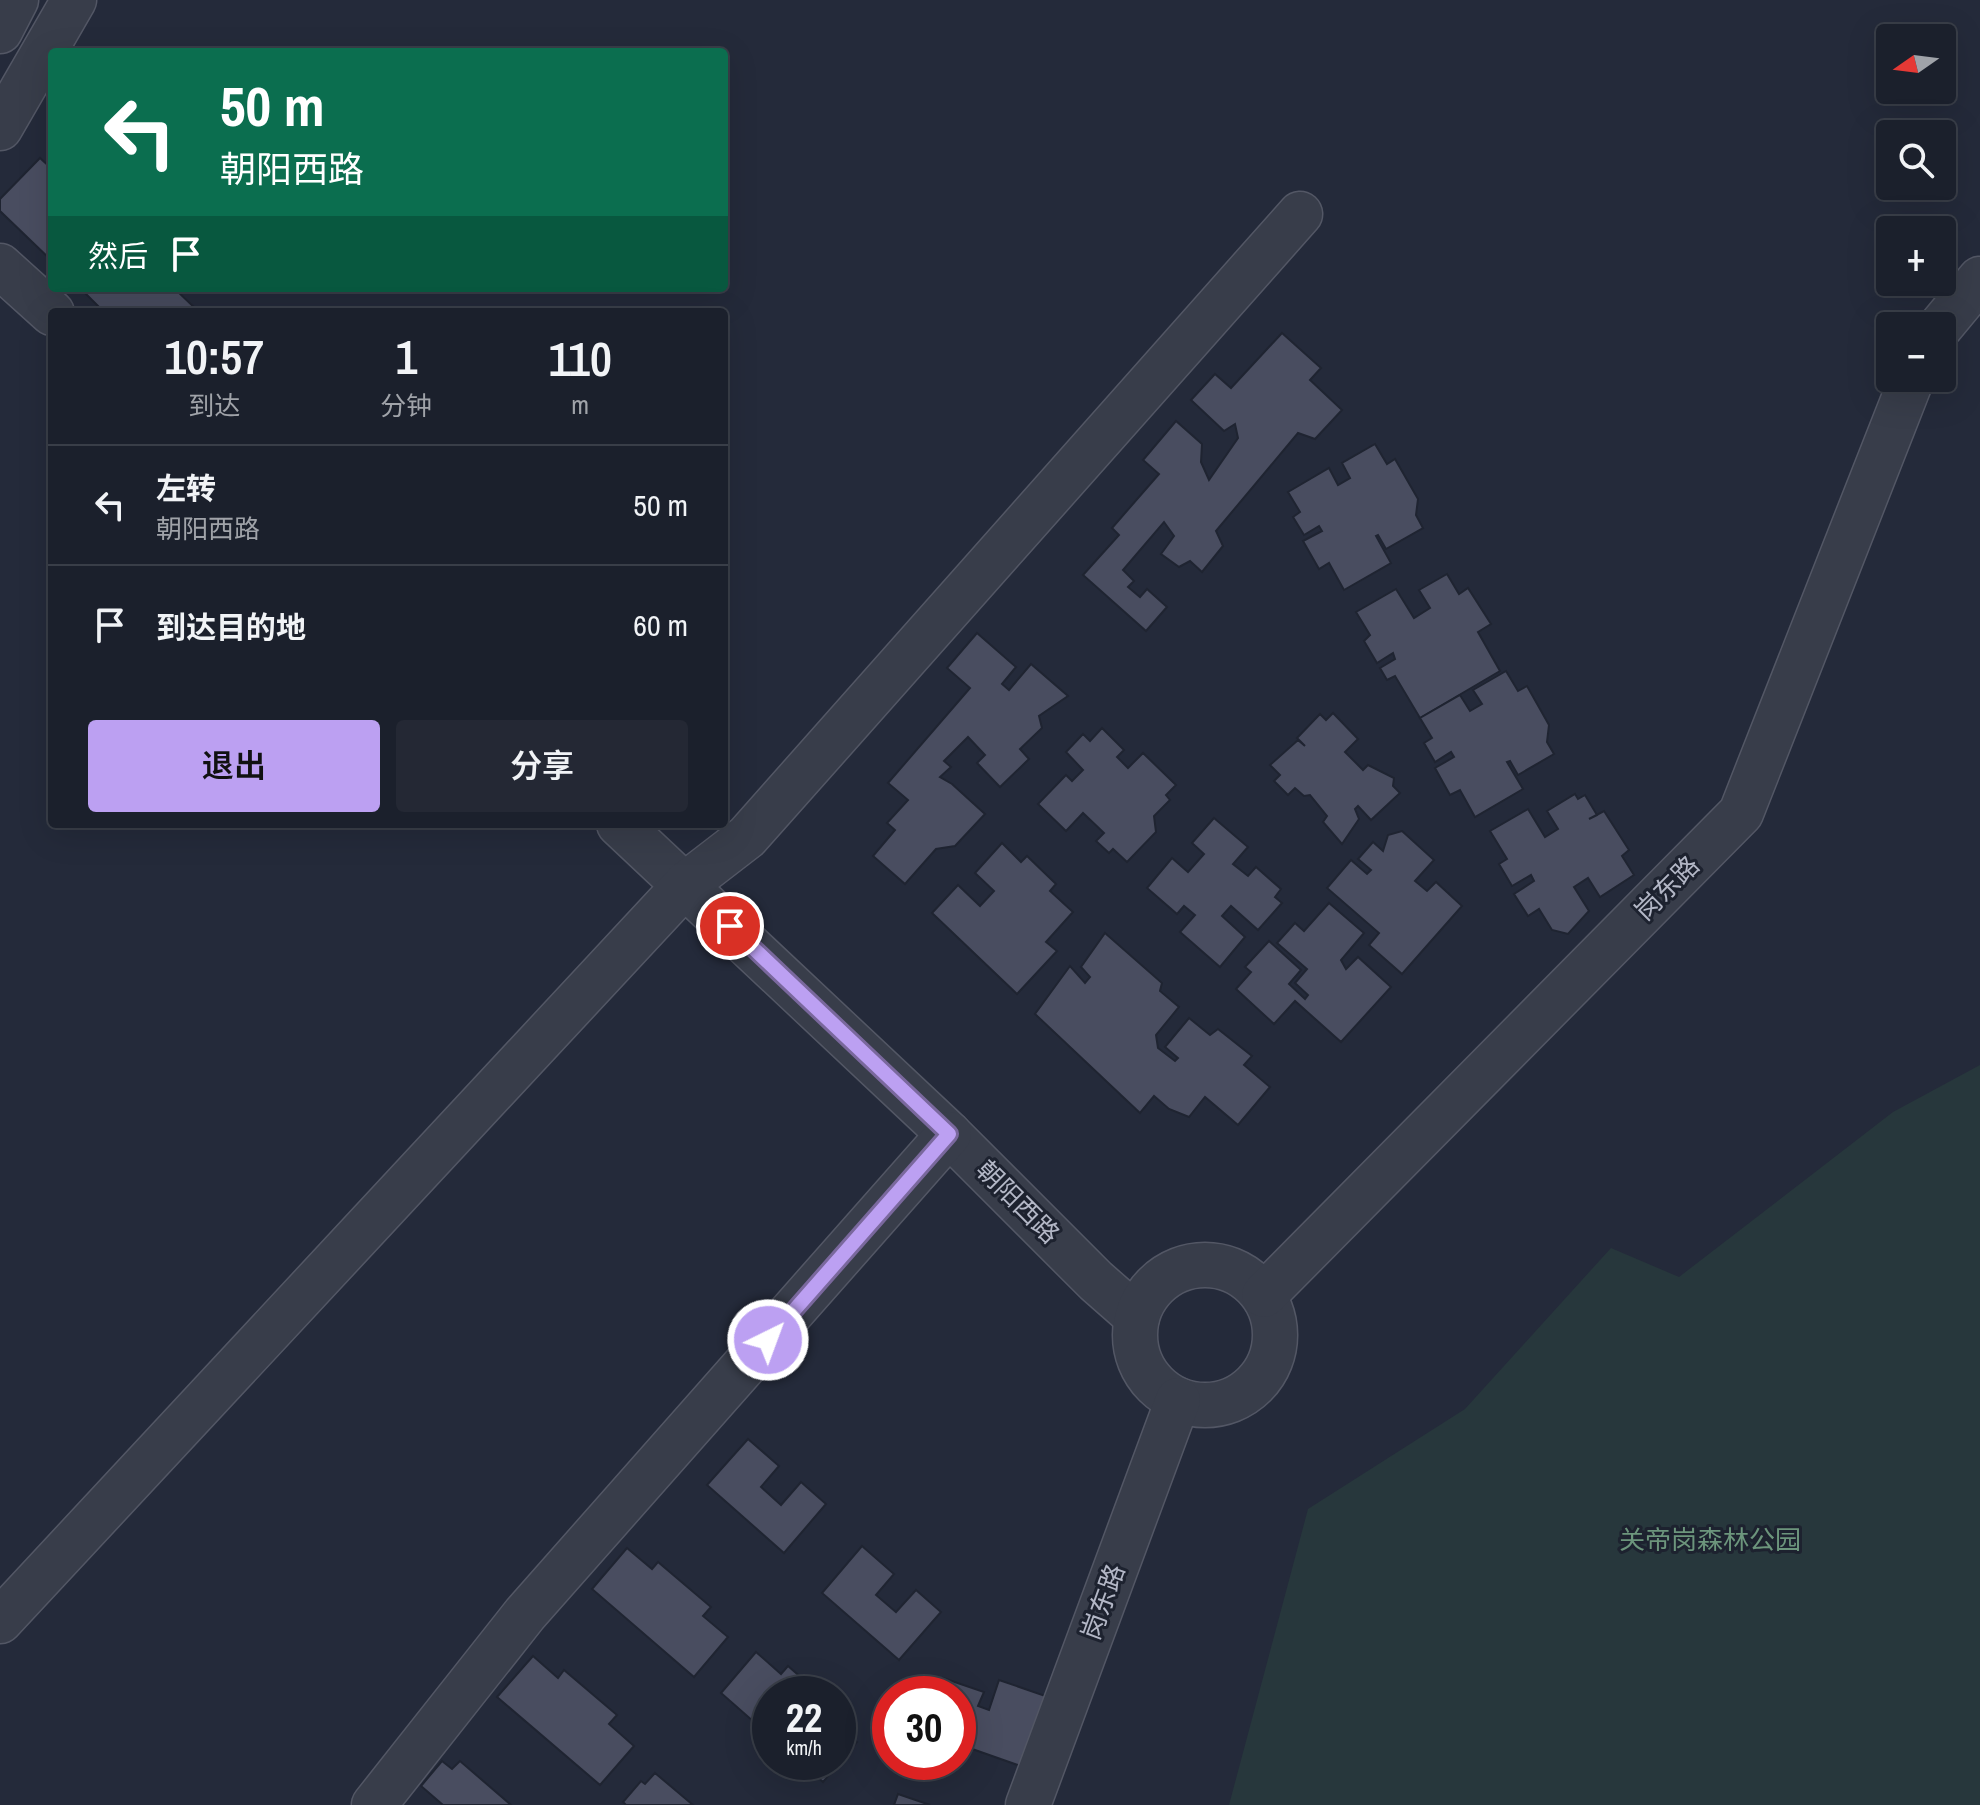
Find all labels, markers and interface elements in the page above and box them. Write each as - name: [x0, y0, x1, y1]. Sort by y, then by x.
- north arrow: [1876, 24, 1956, 104]
- map controls: [1876, 24, 1956, 392]
- text: 50 m: [220, 68, 325, 143]
- icon: left: [88, 80, 192, 184]
- button: search: [1876, 120, 1956, 200]
- text: 朝阳西路: [220, 145, 364, 193]
- button: +: [1876, 216, 1956, 296]
- icon: arrive: [164, 232, 208, 276]
- text: 然后: [88, 236, 148, 276]
- button: −: [1876, 312, 1956, 392]
- text: 10:57: [164, 324, 264, 389]
- text: 1: [395, 324, 417, 389]
- text: 110: [549, 326, 612, 391]
- text: m: [571, 387, 589, 422]
- text: 到达: [188, 388, 240, 423]
- text: 分钟: [380, 388, 432, 423]
- text: 左转: [156, 468, 216, 508]
- icon: left: [88, 483, 132, 527]
- text: 50 m: [633, 485, 688, 525]
- text: 朝阳西路: [156, 511, 260, 546]
- icon: arrive: [88, 603, 132, 647]
- text: 60 m: [633, 605, 688, 645]
- text: 到达目的地: [156, 607, 306, 647]
- button: 退出: [88, 720, 380, 812]
- button: 分享: [396, 720, 688, 812]
- street label: 岗东路: [1627, 848, 1707, 928]
- pin: [696, 892, 764, 960]
- icon: arrive: [708, 904, 752, 948]
- street label: 朝阳西路: [969, 1152, 1068, 1251]
- position arrow: [726, 1298, 810, 1382]
- park label: 关帝岗森林公园: [1619, 1522, 1801, 1557]
- street label: 岗东路: [1073, 1559, 1132, 1644]
- speed limit sign: 30: [872, 1676, 976, 1780]
- text: 22: [786, 1691, 822, 1744]
- text: km/h: [786, 1734, 822, 1761]

